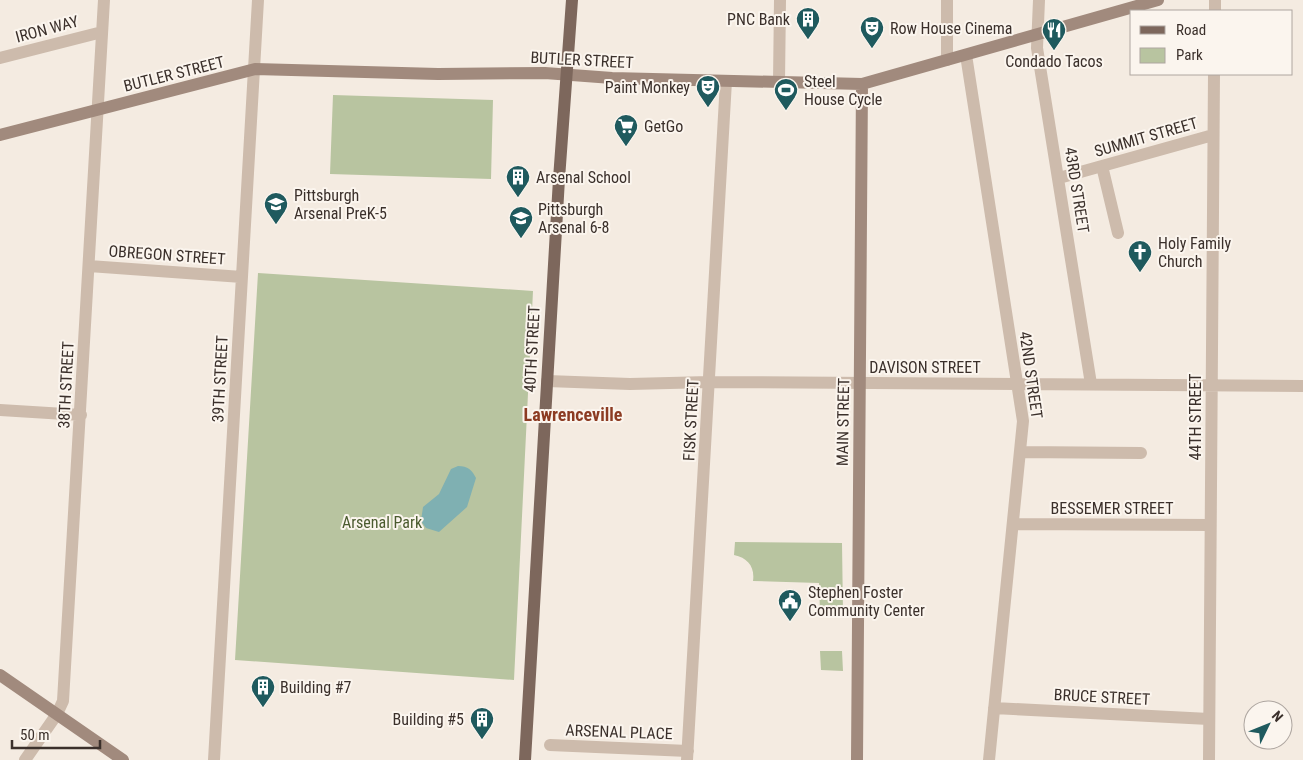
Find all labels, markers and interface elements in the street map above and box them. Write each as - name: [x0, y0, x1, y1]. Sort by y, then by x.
- building icon: PNC Bank: [795, 6, 821, 40]
- place label: PNC Bank: [727, 10, 791, 29]
- legend: [1130, 10, 1293, 75]
- street label: IRON WAY: [13, 11, 81, 47]
- theatre icon: Row House Cinema: [859, 15, 885, 49]
- restaurant icon: Condado Tacos: [1041, 17, 1067, 51]
- place label: Row House Cinema: [890, 19, 1012, 38]
- text: Road: [1176, 21, 1206, 39]
- text: Park: [1176, 46, 1203, 64]
- street label: BUTLER STREET: [530, 48, 634, 72]
- street label: BUTLER STREET: [122, 52, 226, 96]
- place label: Condado Tacos: [1005, 52, 1103, 71]
- place label: Steel House Cycle: [804, 72, 882, 109]
- theatre icon: Paint Monkey: [695, 74, 721, 108]
- sports icon: Steel House Cycle: [773, 77, 799, 111]
- place label: Paint Monkey: [605, 78, 690, 97]
- supermarket icon: GetGo: [613, 113, 639, 147]
- street label: SUMMIT STREET: [1092, 113, 1200, 161]
- place label: GetGo: [644, 117, 683, 136]
- street label: 43RD STREET: [1061, 146, 1093, 234]
- building icon: Arsenal School: [505, 164, 531, 198]
- place label: Arsenal School: [536, 168, 631, 187]
- place label: Pittsburgh Arsenal PreK-5: [294, 186, 387, 223]
- school or university icon: Pittsburgh Arsenal PreK-5: [263, 191, 289, 225]
- place label: Pittsburgh Arsenal 6-8: [538, 200, 609, 237]
- school or university icon: Pittsburgh Arsenal 6-8: [508, 205, 534, 239]
- place label: Holy Family Church: [1158, 234, 1231, 271]
- church icon: Holy Family Church: [1127, 239, 1153, 273]
- street label: OBREGON STREET: [108, 241, 226, 269]
- street label: 40TH STREET: [520, 305, 544, 393]
- street label: 42ND STREET: [1015, 330, 1047, 420]
- street label: 39TH STREET: [208, 335, 232, 423]
- street label: 38TH STREET: [54, 341, 78, 429]
- street label: DAVISON STREET: [869, 358, 981, 377]
- street label: 44TH STREET: [1186, 373, 1205, 461]
- street label: MAIN STREET: [833, 378, 853, 466]
- street label: FISK STREET: [679, 379, 703, 461]
- district label: Lawrenceville: [524, 404, 623, 425]
- street label: BESSEMER STREET: [1051, 499, 1173, 518]
- park label: Arsenal Park: [342, 513, 423, 532]
- place label: Stephen Foster Community Center: [808, 583, 925, 620]
- public building icon: Stephen Foster Community Center: [777, 588, 803, 622]
- building icon: Building #7: [250, 674, 276, 708]
- place label: Building #7: [280, 678, 352, 697]
- street label: BRUCE STREET: [1053, 685, 1151, 709]
- north arrow: [1243, 700, 1293, 750]
- building icon: Building #5: [469, 706, 495, 740]
- text: N: [1269, 708, 1286, 725]
- place label: Building #5: [393, 710, 464, 729]
- scale bar: [12, 718, 100, 750]
- street label: ARSENAL PLACE: [565, 721, 673, 743]
- text: 50 m: [20, 726, 50, 744]

